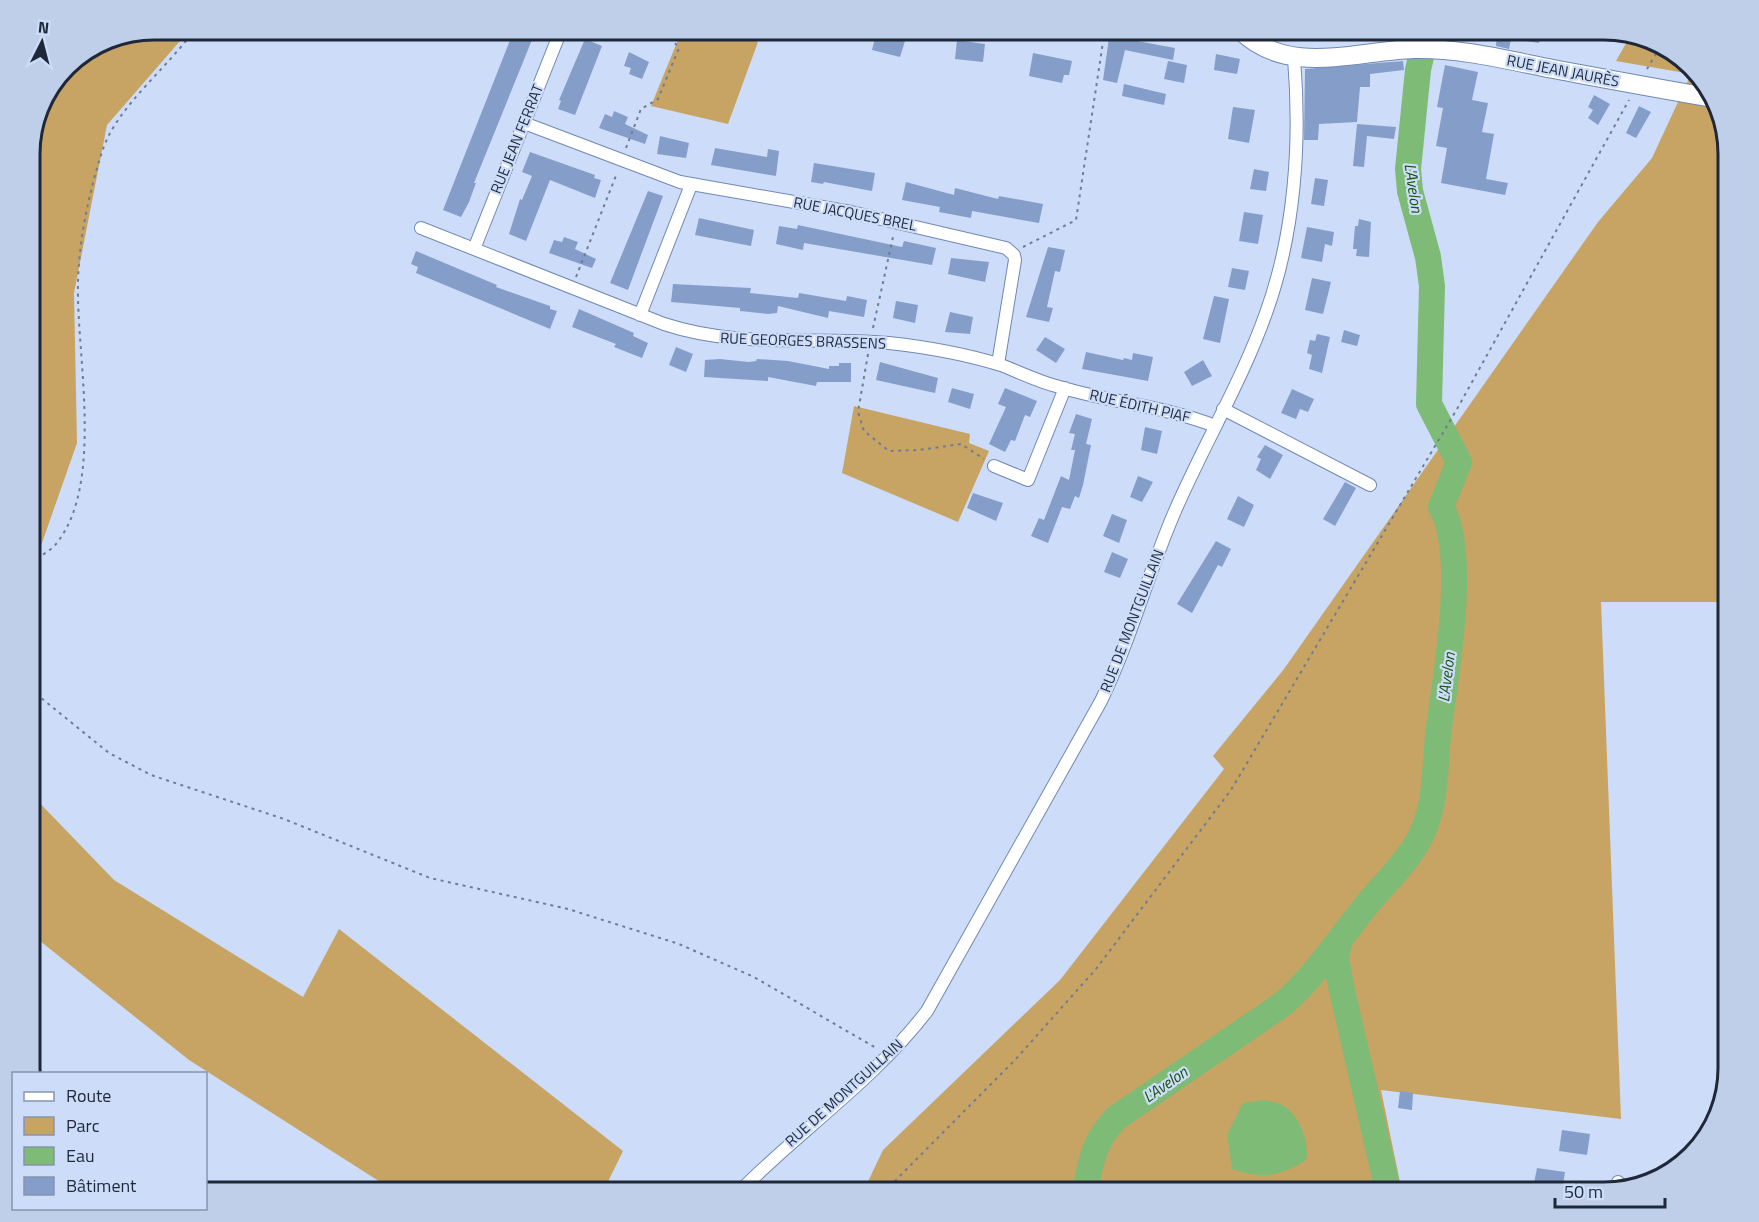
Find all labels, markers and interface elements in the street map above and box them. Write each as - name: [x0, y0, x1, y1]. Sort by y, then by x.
- north arrow: [12, 12, 72, 72]
- text: N: [37, 15, 50, 40]
- street label: RUE JEAN JAURÈS: [1505, 48, 1621, 93]
- street label: RUE JEAN FERRAT: [484, 81, 549, 197]
- water label: L'Avelon: [1399, 162, 1429, 215]
- street label: RUE JACQUES BREL: [792, 190, 919, 237]
- street label: RUE GEORGES BRASSENS: [720, 326, 886, 355]
- street label: RUE ÉDITH PIAF: [1087, 383, 1193, 428]
- street label: RUE DE MONTGUILLAIN: [1094, 546, 1169, 696]
- water label: L'Avelon: [1431, 650, 1461, 703]
- street label: RUE DE MONTGUILLAIN: [780, 1033, 908, 1152]
- water label: L'Avelon: [1138, 1059, 1193, 1108]
- legend: [12, 1072, 207, 1210]
- text: Route: [66, 1082, 111, 1109]
- text: Parc: [66, 1112, 100, 1139]
- text: Eau: [66, 1142, 95, 1169]
- scale bar: [1555, 1171, 1664, 1209]
- text: Bâtiment: [66, 1172, 137, 1199]
- text: 50 m: [1564, 1178, 1603, 1205]

